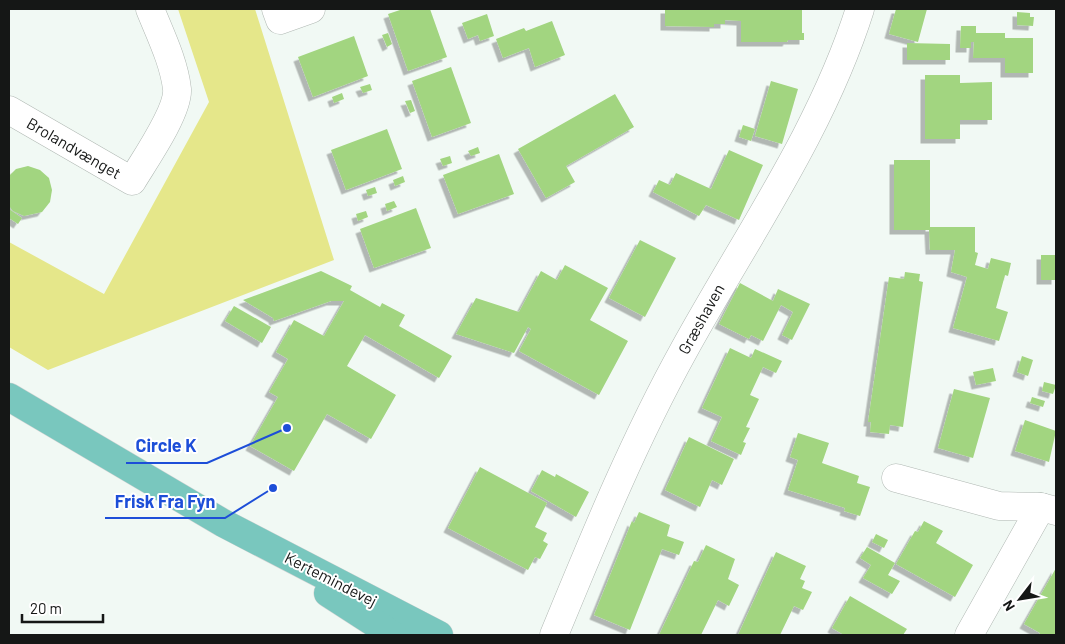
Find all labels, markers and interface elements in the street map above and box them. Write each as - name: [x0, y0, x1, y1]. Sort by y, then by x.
- street label: Brolandvænget: [24, 113, 125, 182]
- street label: Græshaven: [673, 280, 728, 357]
- callout: Circle K: [126, 430, 207, 463]
- text: Circle K: [136, 434, 196, 456]
- callout: Frisk Fra Fyn: [105, 485, 225, 518]
- text: Frisk Fra Fyn: [115, 490, 215, 512]
- street label: Kertemindevej: [282, 547, 380, 610]
- north arrow: [995, 574, 1045, 624]
- scale bar: [22, 592, 104, 624]
- text: N: [999, 598, 1018, 614]
- text: 20 m: [30, 599, 62, 617]

